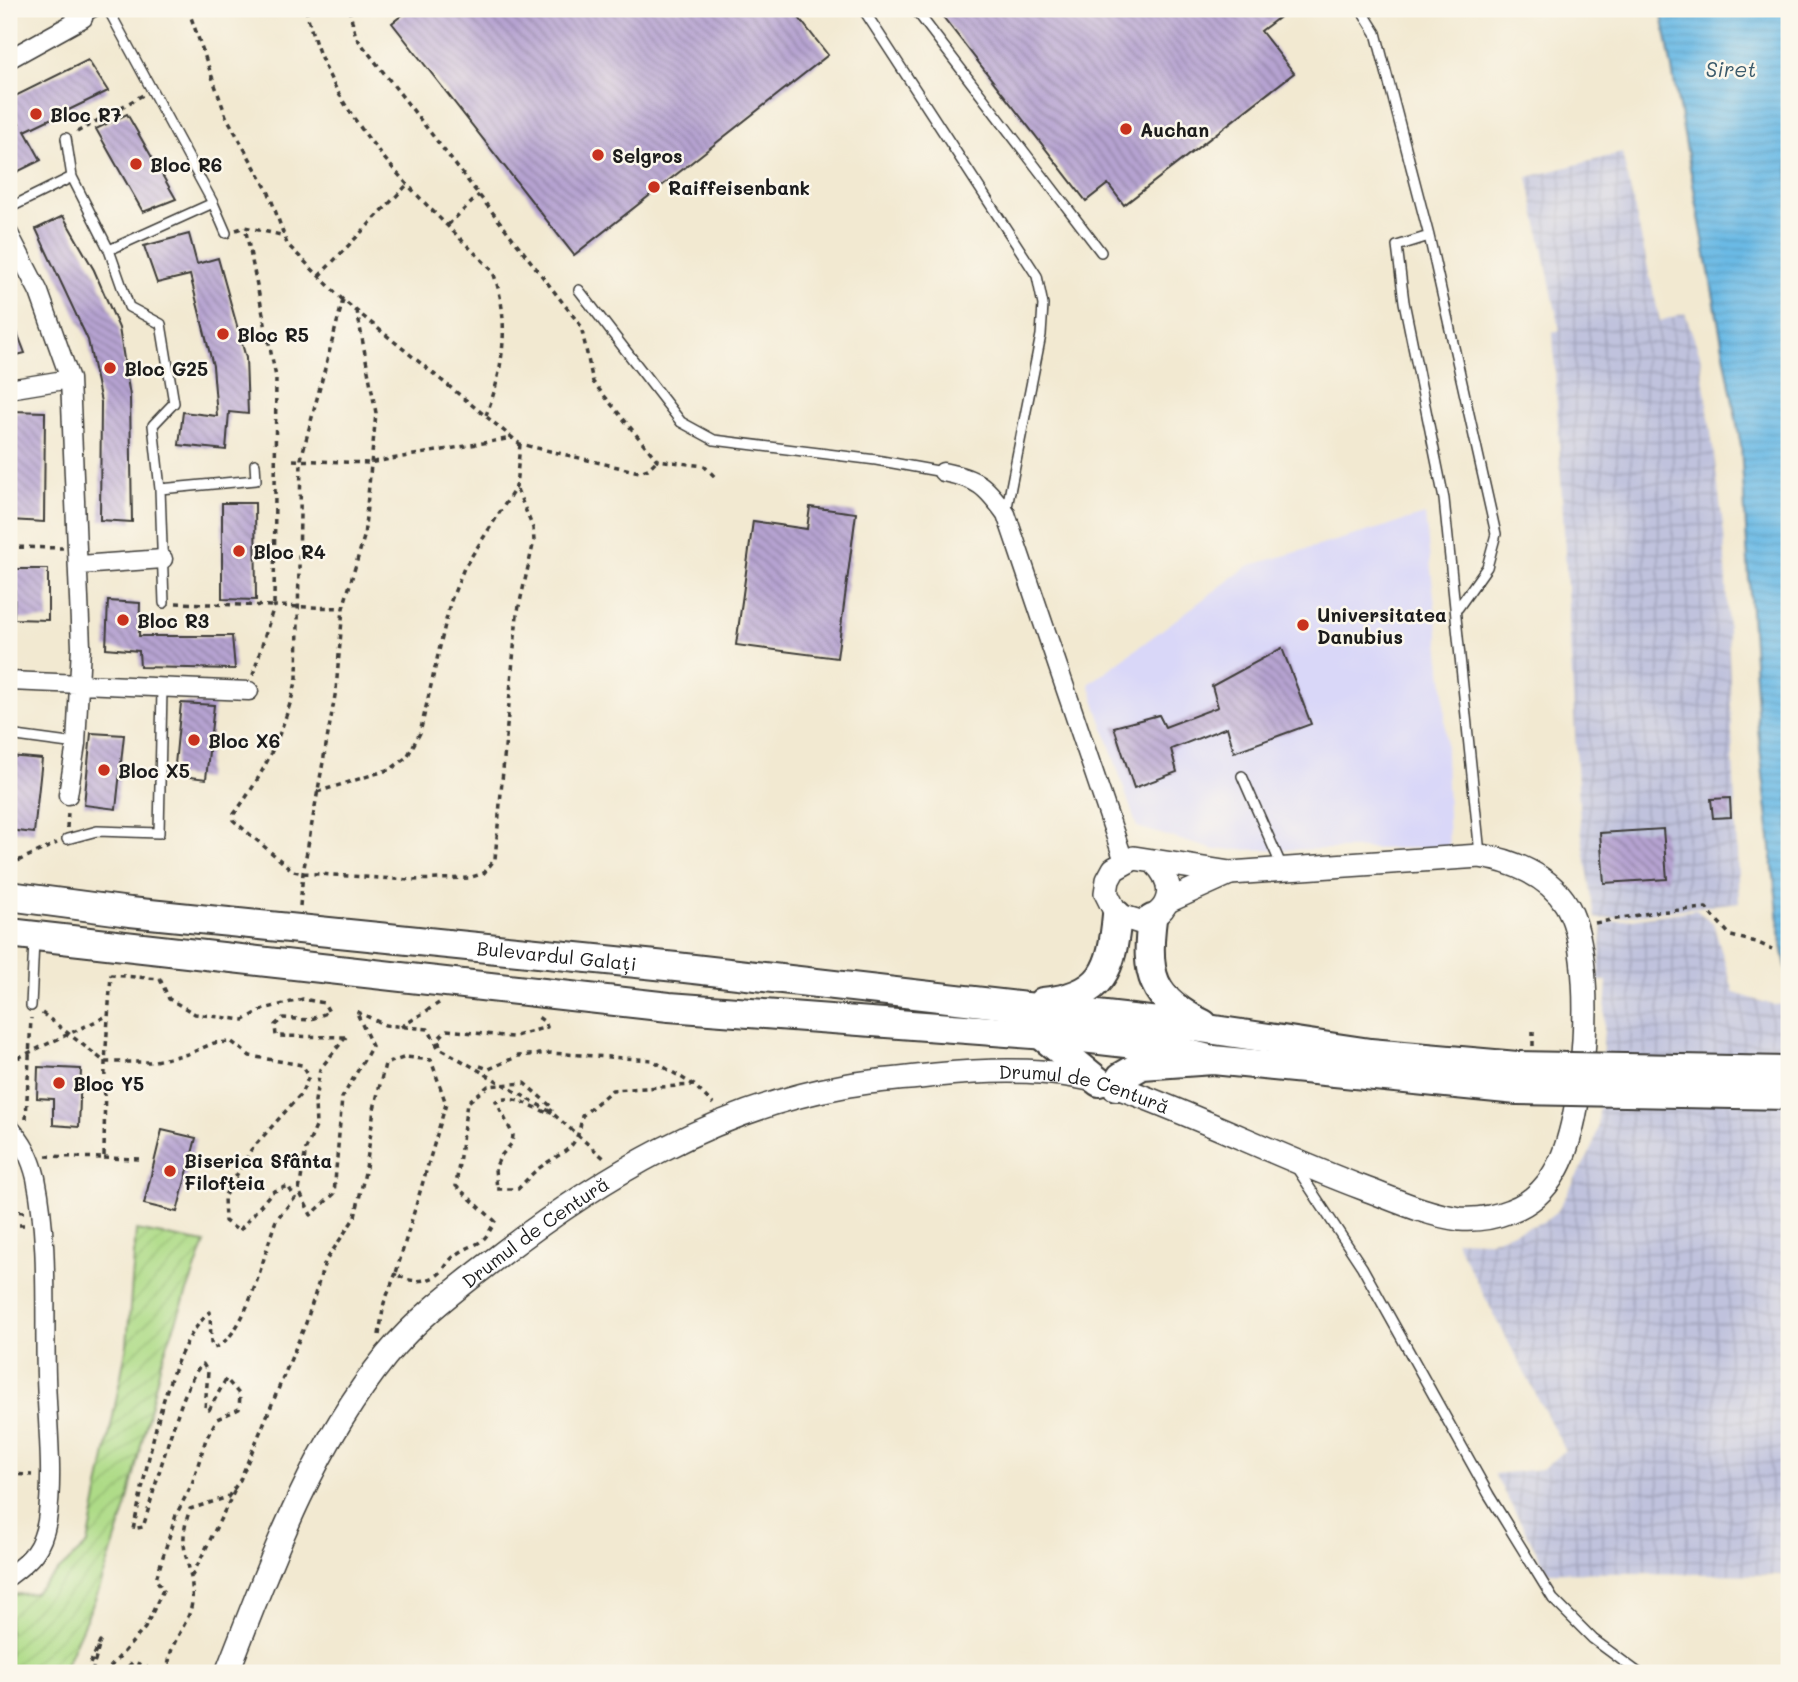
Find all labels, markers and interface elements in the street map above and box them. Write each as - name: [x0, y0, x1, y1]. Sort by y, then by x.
- water label: Siret: [1705, 55, 1757, 82]
- place label: Bloc R7: [50, 102, 122, 127]
- marker: Bloc R7: [28, 106, 44, 122]
- place label: Auchan: [1140, 117, 1209, 142]
- marker: Auchan: [1118, 121, 1134, 137]
- place label: Selgros: [612, 143, 683, 168]
- marker: Selgros: [590, 147, 606, 163]
- place label: Bloc R6: [150, 152, 222, 177]
- marker: Bloc R6: [128, 156, 144, 172]
- place label: Raiffeisenbank: [668, 175, 810, 200]
- marker: Raiffeisenbank: [646, 179, 662, 195]
- place label: Bloc R5: [237, 322, 309, 347]
- marker: Bloc R5: [215, 326, 231, 342]
- place label: Bloc G25: [124, 356, 208, 381]
- marker: Bloc G25: [102, 360, 118, 376]
- place label: Bloc R4: [253, 539, 326, 564]
- marker: Bloc R4: [231, 543, 247, 559]
- place label: Universitatea Danubius: [1317, 602, 1447, 649]
- place label: Bloc R3: [137, 608, 209, 633]
- marker: Bloc R3: [115, 612, 131, 628]
- marker: Universitatea Danubius: [1295, 617, 1311, 633]
- place label: Bloc X6: [208, 728, 280, 753]
- marker: Bloc X6: [186, 732, 202, 748]
- place label: Bloc X5: [118, 758, 190, 783]
- marker: Bloc X5: [96, 762, 112, 778]
- street label: Bulevardul Galați: [476, 935, 638, 976]
- street label: Drumul de Centură: [999, 1058, 1173, 1119]
- place label: Bloc Y5: [73, 1071, 144, 1096]
- marker: Bloc Y5: [51, 1075, 67, 1091]
- place label: Biserica Sfânta Filofteia: [184, 1148, 332, 1195]
- marker: Biserica Sfânta Filofteia: [162, 1163, 178, 1179]
- street label: Drumul de Centură: [456, 1170, 613, 1293]

